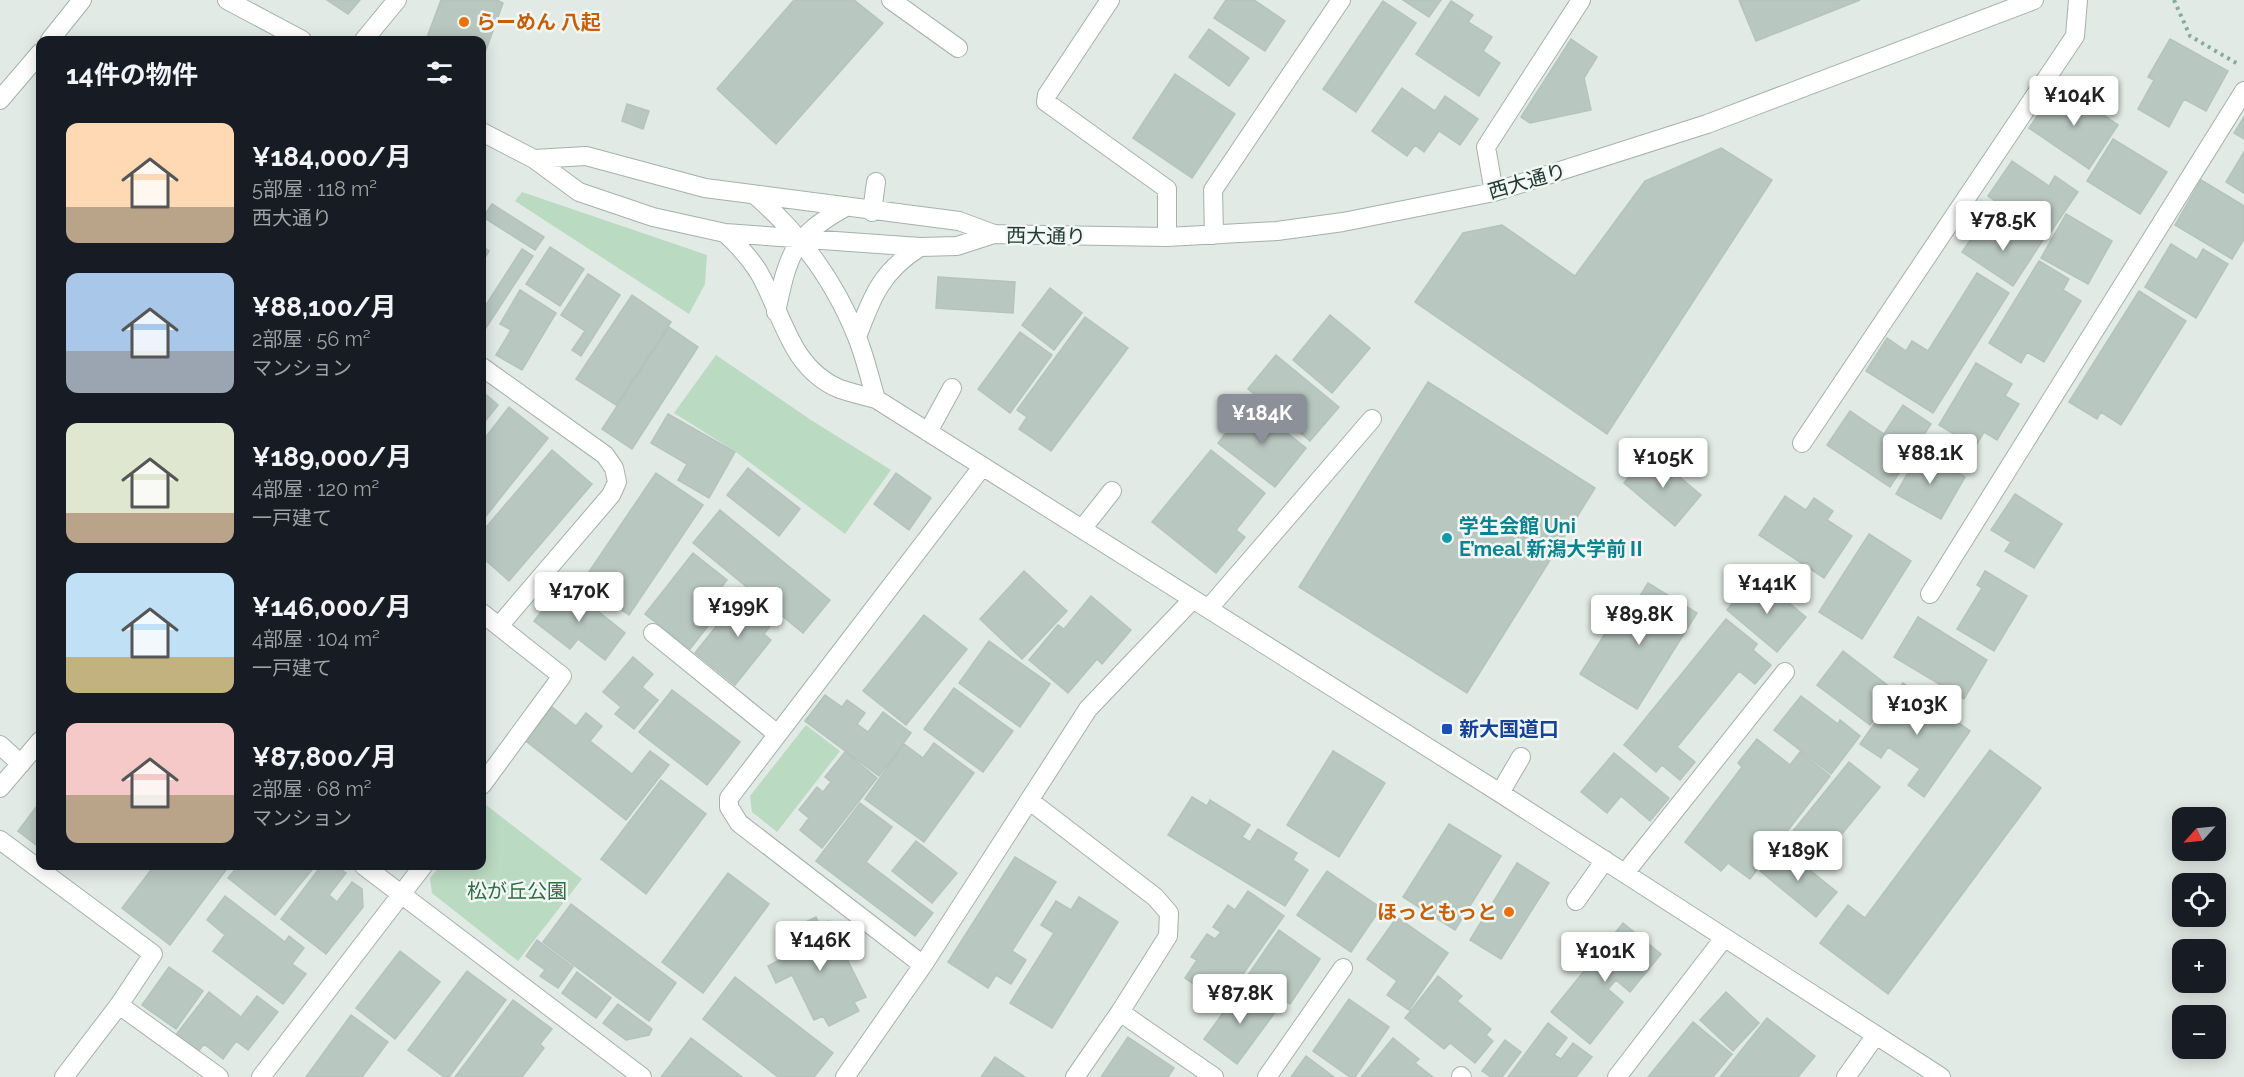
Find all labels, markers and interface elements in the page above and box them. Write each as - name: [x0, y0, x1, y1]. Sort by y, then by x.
- place label: らーめん 八起: [476, 10, 601, 34]
- marker: らーめん 八起: [457, 15, 471, 29]
- icon: filters: [423, 56, 456, 89]
- text: 14件の物件: [66, 60, 198, 90]
- pin: ¥104K: [2032, 76, 2116, 127]
- text: ¥104K: [2043, 83, 2105, 107]
- text: ¥184,000/月: [252, 142, 412, 172]
- icon: home: [114, 147, 186, 219]
- street label: 西大通り: [1485, 158, 1569, 204]
- text: 5部屋 · 118 m²: [252, 177, 377, 201]
- pin: ¥78.5K: [1954, 201, 2052, 252]
- text: 西大通り: [252, 206, 332, 230]
- text: ¥78.5K: [1970, 208, 2036, 232]
- street label: 西大通り: [1006, 223, 1086, 249]
- text: ¥88,100/月: [252, 292, 397, 322]
- icon: home: [114, 297, 186, 369]
- text: 2部屋 · 56 m²: [252, 327, 371, 351]
- text: マンション: [252, 356, 352, 380]
- pin: ¥184K: [1220, 394, 1304, 445]
- text: ¥184K: [1232, 401, 1293, 425]
- pin: ¥88.1K: [1881, 434, 1979, 485]
- pin: ¥105K: [1621, 438, 1705, 489]
- text: ¥88.1K: [1897, 441, 1963, 465]
- text: ¥189,000/月: [252, 442, 412, 472]
- text: ¥105K: [1633, 445, 1693, 469]
- icon: home: [114, 447, 186, 519]
- text: 4部屋 · 120 m²: [252, 477, 379, 501]
- text: 一戸建て: [252, 506, 332, 530]
- place label: 学生会館 Uni E’meal 新潟大学前Ⅱ: [1459, 514, 1646, 561]
- marker: 学生会館 Uni E’meal 新潟大学前Ⅱ: [1440, 531, 1454, 545]
- pin: ¥141K: [1725, 564, 1809, 615]
- text: ¥141K: [1738, 571, 1796, 595]
- pin: ¥170K: [537, 572, 621, 623]
- text: ¥170K: [549, 579, 610, 603]
- pin: ¥199K: [696, 587, 780, 638]
- text: ¥146,000/月: [252, 592, 412, 622]
- text: ¥199K: [707, 594, 769, 618]
- pin: ¥89.8K: [1590, 595, 1688, 646]
- icon: home: [114, 597, 186, 669]
- text: ¥89.8K: [1605, 602, 1673, 626]
- text: 4部屋 · 104 m²: [252, 627, 380, 651]
- text: 一戸建て: [252, 656, 332, 680]
- pin: ¥103K: [1875, 685, 1959, 736]
- text: ¥103K: [1887, 692, 1947, 716]
- place label: 新大国道口: [1459, 717, 1559, 741]
- marker: 新大国道口: [1440, 722, 1454, 736]
- text: ¥87,800/月: [252, 742, 397, 772]
- icon: home: [114, 747, 186, 819]
- text: 2部屋 · 68 m²: [252, 777, 372, 801]
- text: マンション: [252, 806, 352, 830]
- north arrow: [2172, 807, 2226, 861]
- map controls: [2172, 807, 2226, 1059]
- pin: ¥189K: [1756, 831, 1840, 882]
- text: ¥189K: [1767, 838, 1829, 862]
- button: locate: [2172, 873, 2226, 927]
- park label: 松が丘公園: [467, 879, 567, 903]
- place label: ほっともっと: [1377, 900, 1497, 924]
- marker: ほっともっと: [1502, 905, 1516, 919]
- pin: ¥146K: [778, 921, 862, 972]
- text: ¥146K: [789, 928, 851, 952]
- pin: ¥101K: [1563, 932, 1647, 983]
- text: ¥101K: [1575, 939, 1635, 963]
- button: +: [2172, 939, 2226, 993]
- pin: ¥87.8K: [1191, 974, 1289, 1025]
- text: ¥87.8K: [1207, 981, 1273, 1005]
- button: −: [2172, 1005, 2226, 1059]

